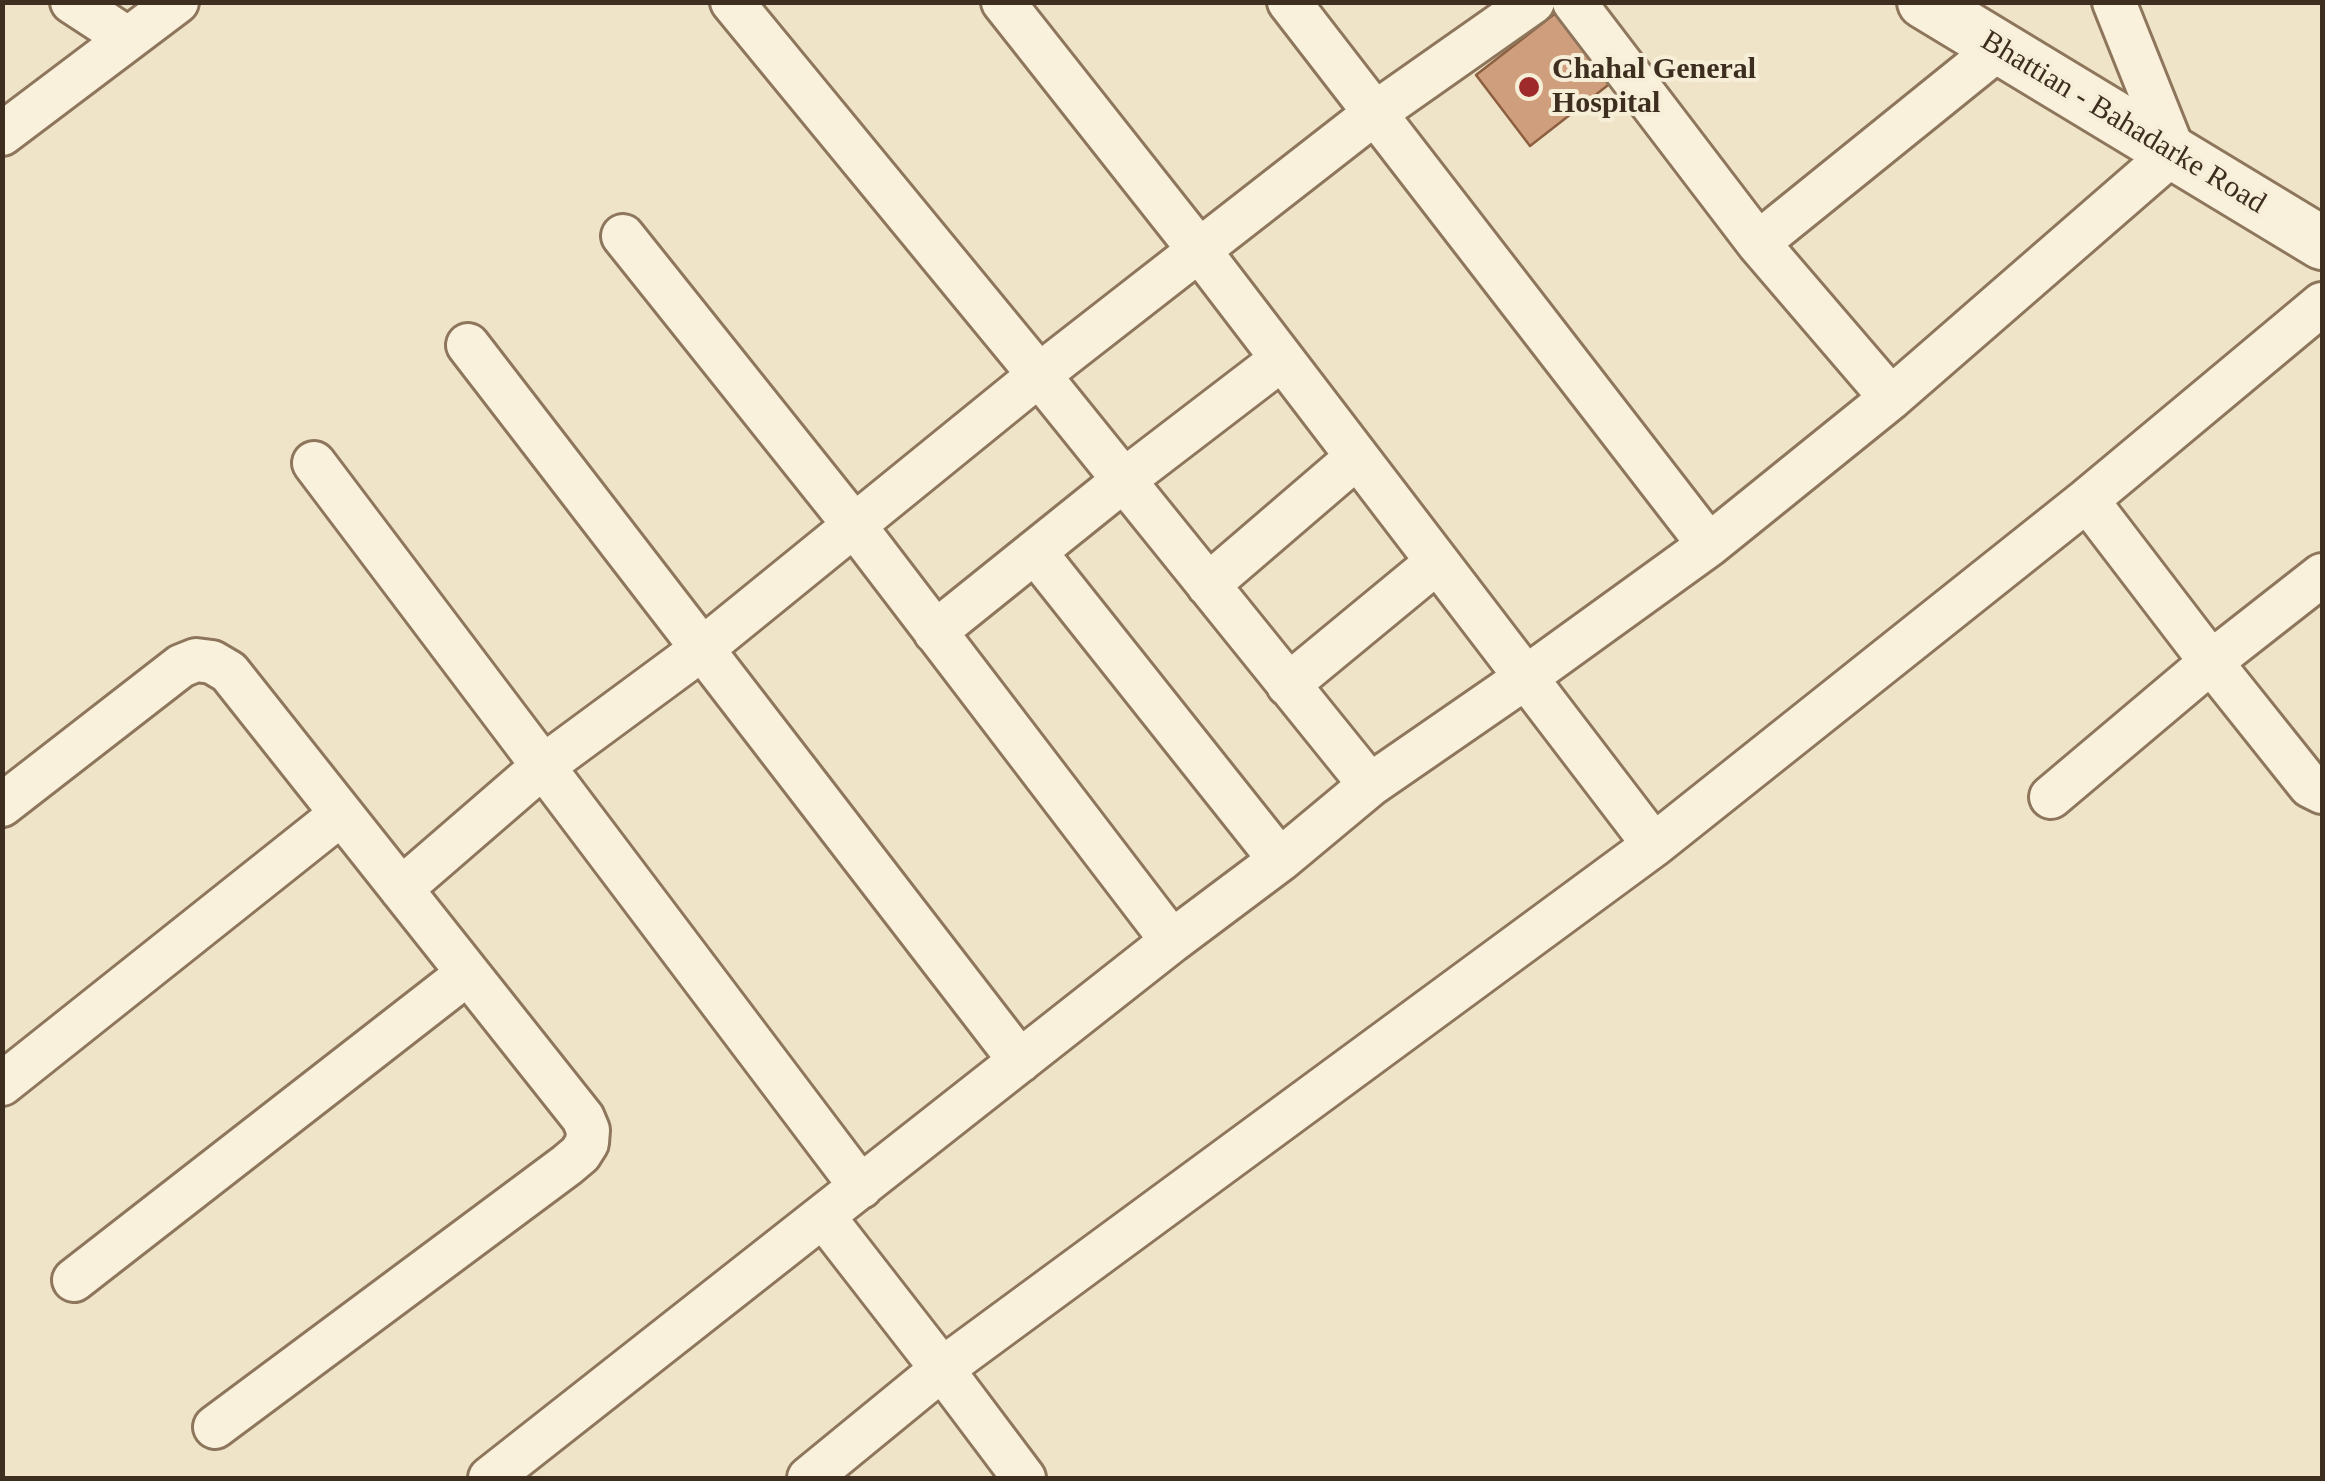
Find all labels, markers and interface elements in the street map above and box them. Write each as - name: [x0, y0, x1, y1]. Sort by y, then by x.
- street label: Bhattian - Bahadarke Road: [1974, 24, 2272, 222]
- place label: Chahal General Hospital: [1552, 52, 1756, 122]
- marker: Chahal General Hospital: [1516, 74, 1542, 100]

